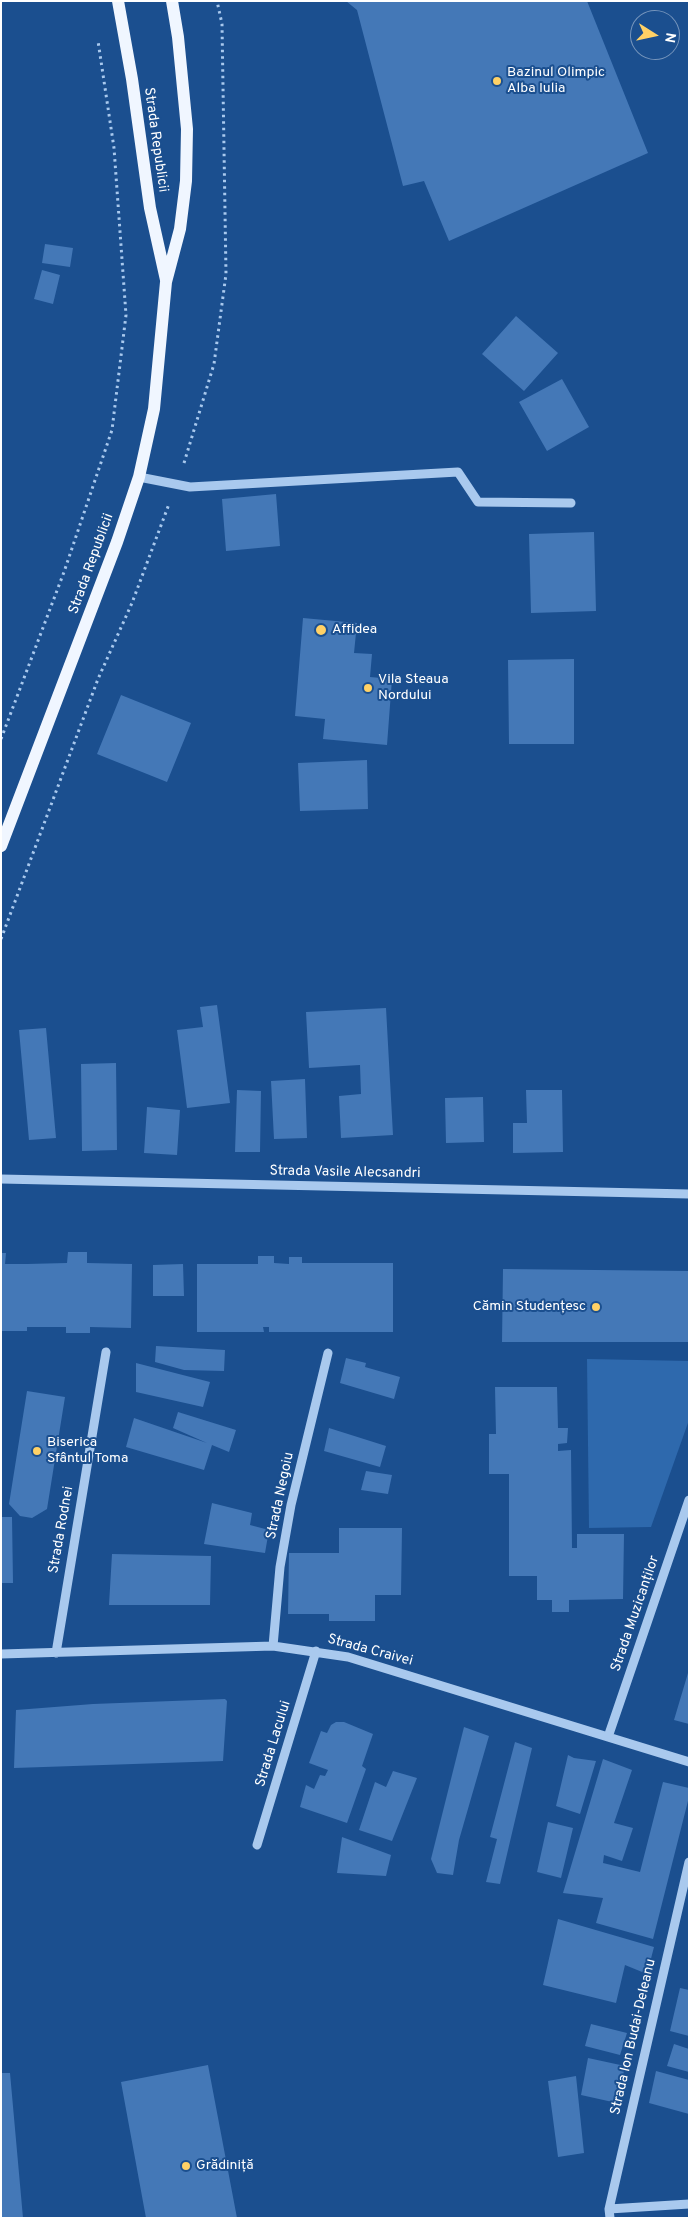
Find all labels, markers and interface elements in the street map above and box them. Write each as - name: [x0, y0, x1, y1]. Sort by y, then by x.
- north arrow: [630, 10, 680, 60]
- text: N: [660, 31, 679, 44]
- place label: Bazinul Olimpic Alba Iulia: [507, 65, 605, 98]
- marker: Bazinul Olimpic Alba Iulia: [491, 75, 503, 87]
- street label: Strada Republicii: [139, 86, 171, 194]
- street label: Strada Republicii: [66, 511, 118, 617]
- place label: Affidea: [332, 622, 377, 638]
- marker: Affidea: [314, 623, 328, 637]
- place label: Vila Steaua Nordului: [378, 672, 449, 704]
- marker: Vila Steaua Nordului: [362, 682, 374, 694]
- street label: Strada Vasile Alecsandri: [269, 1163, 421, 1183]
- place label: Cămin Studențesc: [473, 1299, 586, 1315]
- marker: Cămin Studențesc: [590, 1301, 602, 1313]
- place label: Biserica Sfântul Toma: [47, 1435, 128, 1468]
- marker: Biserica Sfântul Toma: [31, 1445, 43, 1457]
- street label: Strada Negoiu: [264, 1451, 298, 1541]
- street label: Strada Rodnei: [46, 1485, 78, 1575]
- street label: Strada Muzicanților: [608, 1554, 664, 1674]
- street label: Strada Craivei: [326, 1632, 414, 1670]
- street label: Strada Lacului: [253, 1699, 295, 1789]
- street label: Strada Ion Budai-Deleanu: [608, 1957, 660, 2117]
- place label: Grădiniță: [196, 2158, 254, 2174]
- marker: Grădiniță: [180, 2160, 192, 2172]

